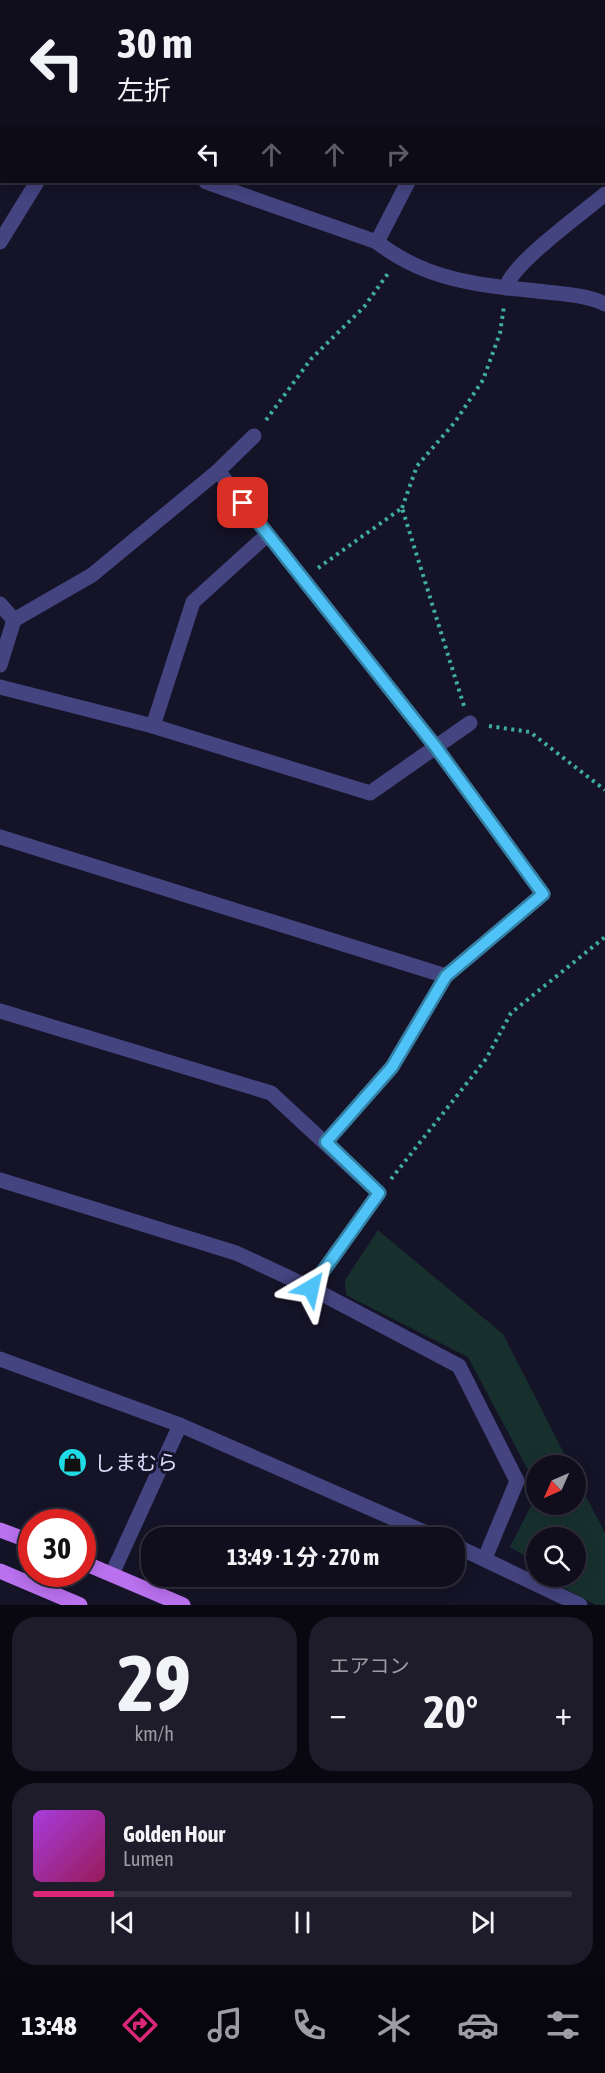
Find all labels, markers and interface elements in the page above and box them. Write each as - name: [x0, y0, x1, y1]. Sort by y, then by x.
- text: 30 m: [117, 19, 192, 67]
- icon: left: [18, 24, 96, 102]
- text: 左折: [117, 75, 171, 106]
- icon: left: [192, 138, 225, 171]
- icon: ahead: [255, 138, 288, 171]
- icon: ahead: [318, 138, 351, 171]
- icon: right: [381, 138, 414, 171]
- pin: [217, 477, 268, 528]
- icon: arrive: [226, 486, 259, 519]
- position arrow: [279, 1256, 343, 1320]
- shop icon: しまむら: [57, 1446, 89, 1478]
- place label: しまむら: [94, 1450, 178, 1474]
- north arrow: [526, 1455, 586, 1515]
- map controls: [526, 1455, 586, 1587]
- speed limit sign: 30: [18, 1509, 96, 1587]
- button: search: [526, 1527, 586, 1587]
- text: 13:49 · 1 分 · 270 m: [227, 1544, 379, 1570]
- text: 29: [118, 1638, 191, 1728]
- text: エアコン: [330, 1654, 410, 1677]
- text: 20°: [423, 1686, 478, 1738]
- text: −: [330, 1694, 347, 1732]
- text: +: [555, 1694, 572, 1732]
- text: km/h: [134, 1722, 174, 1745]
- text: Golden Hour: [123, 1821, 225, 1847]
- text: Lumen: [123, 1847, 174, 1870]
- icon: previous: [106, 1906, 139, 1939]
- icon: pause: [286, 1906, 319, 1939]
- icon: next: [466, 1906, 499, 1939]
- icon: directions: [119, 2004, 161, 2046]
- icon: music: [204, 2004, 246, 2046]
- icon: phone: [288, 2004, 330, 2046]
- icon: climate: [373, 2004, 415, 2046]
- icon: car: [457, 2004, 499, 2046]
- icon: filters: [542, 2004, 584, 2046]
- text: 13:48: [21, 2010, 77, 2041]

